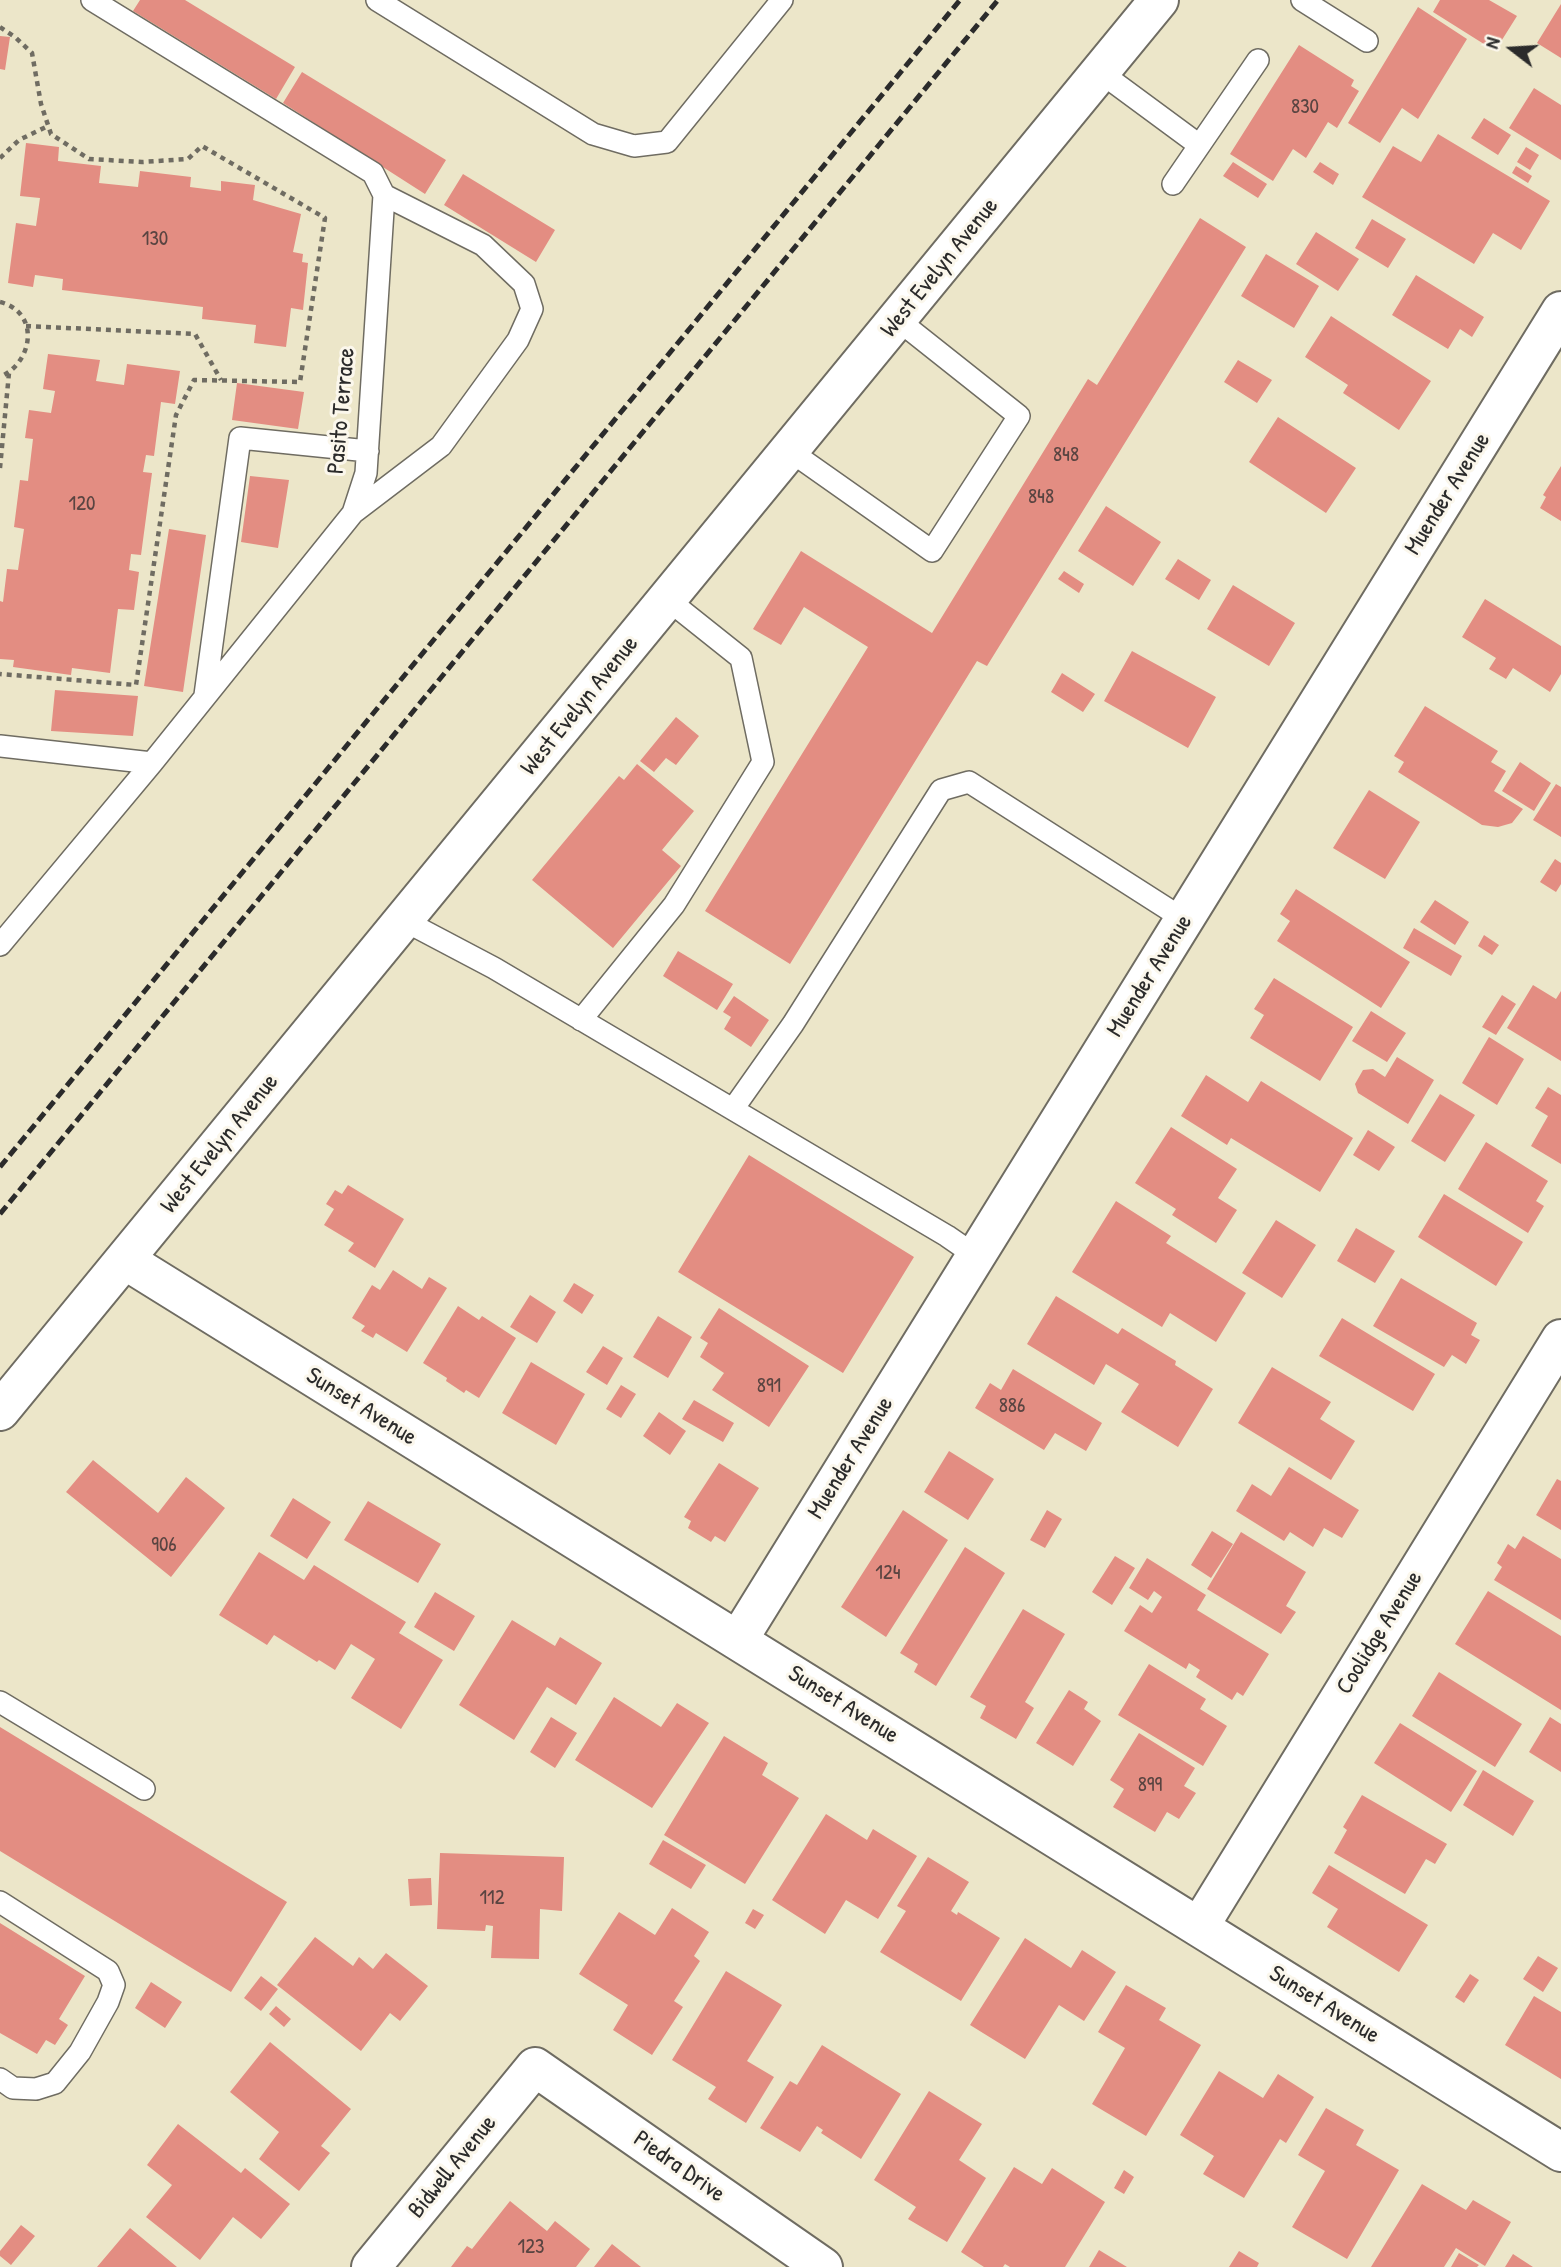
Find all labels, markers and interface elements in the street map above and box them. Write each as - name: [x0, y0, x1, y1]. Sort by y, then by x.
- north arrow: [1477, 14, 1547, 84]
- text: N: [1478, 34, 1506, 52]
- house number: 830: [1291, 94, 1319, 120]
- street label: West Evelyn Avenue: [875, 193, 1005, 343]
- house number: 130: [142, 226, 168, 252]
- street label: Pasito Terrace: [322, 347, 362, 475]
- street label: Muender Avenue: [1399, 428, 1497, 560]
- house number: 848: [1053, 442, 1079, 468]
- house number: 848: [1028, 484, 1054, 510]
- house number: 120: [69, 491, 95, 517]
- street label: West Evelyn Avenue: [515, 631, 645, 781]
- street label: Muender Avenue: [1101, 910, 1199, 1042]
- street label: West Evelyn Avenue: [155, 1069, 285, 1219]
- street label: Sunset Avenue: [300, 1362, 422, 1452]
- house number: 891: [757, 1373, 781, 1399]
- street label: Muender Avenue: [802, 1392, 900, 1524]
- house number: 886: [999, 1393, 1025, 1419]
- house number: 906: [151, 1532, 177, 1558]
- house number: 124: [875, 1560, 901, 1586]
- street label: Coolidge Avenue: [1331, 1566, 1429, 1700]
- street label: Sunset Avenue: [782, 1660, 904, 1750]
- house number: 899: [1138, 1772, 1162, 1798]
- house number: 112: [479, 1885, 505, 1911]
- street label: Sunset Avenue: [1263, 1960, 1385, 2050]
- street label: Bidwell Avenue: [403, 2110, 503, 2224]
- street label: Piedra Drive: [628, 2125, 730, 2209]
- house number: 123: [518, 2234, 544, 2260]

